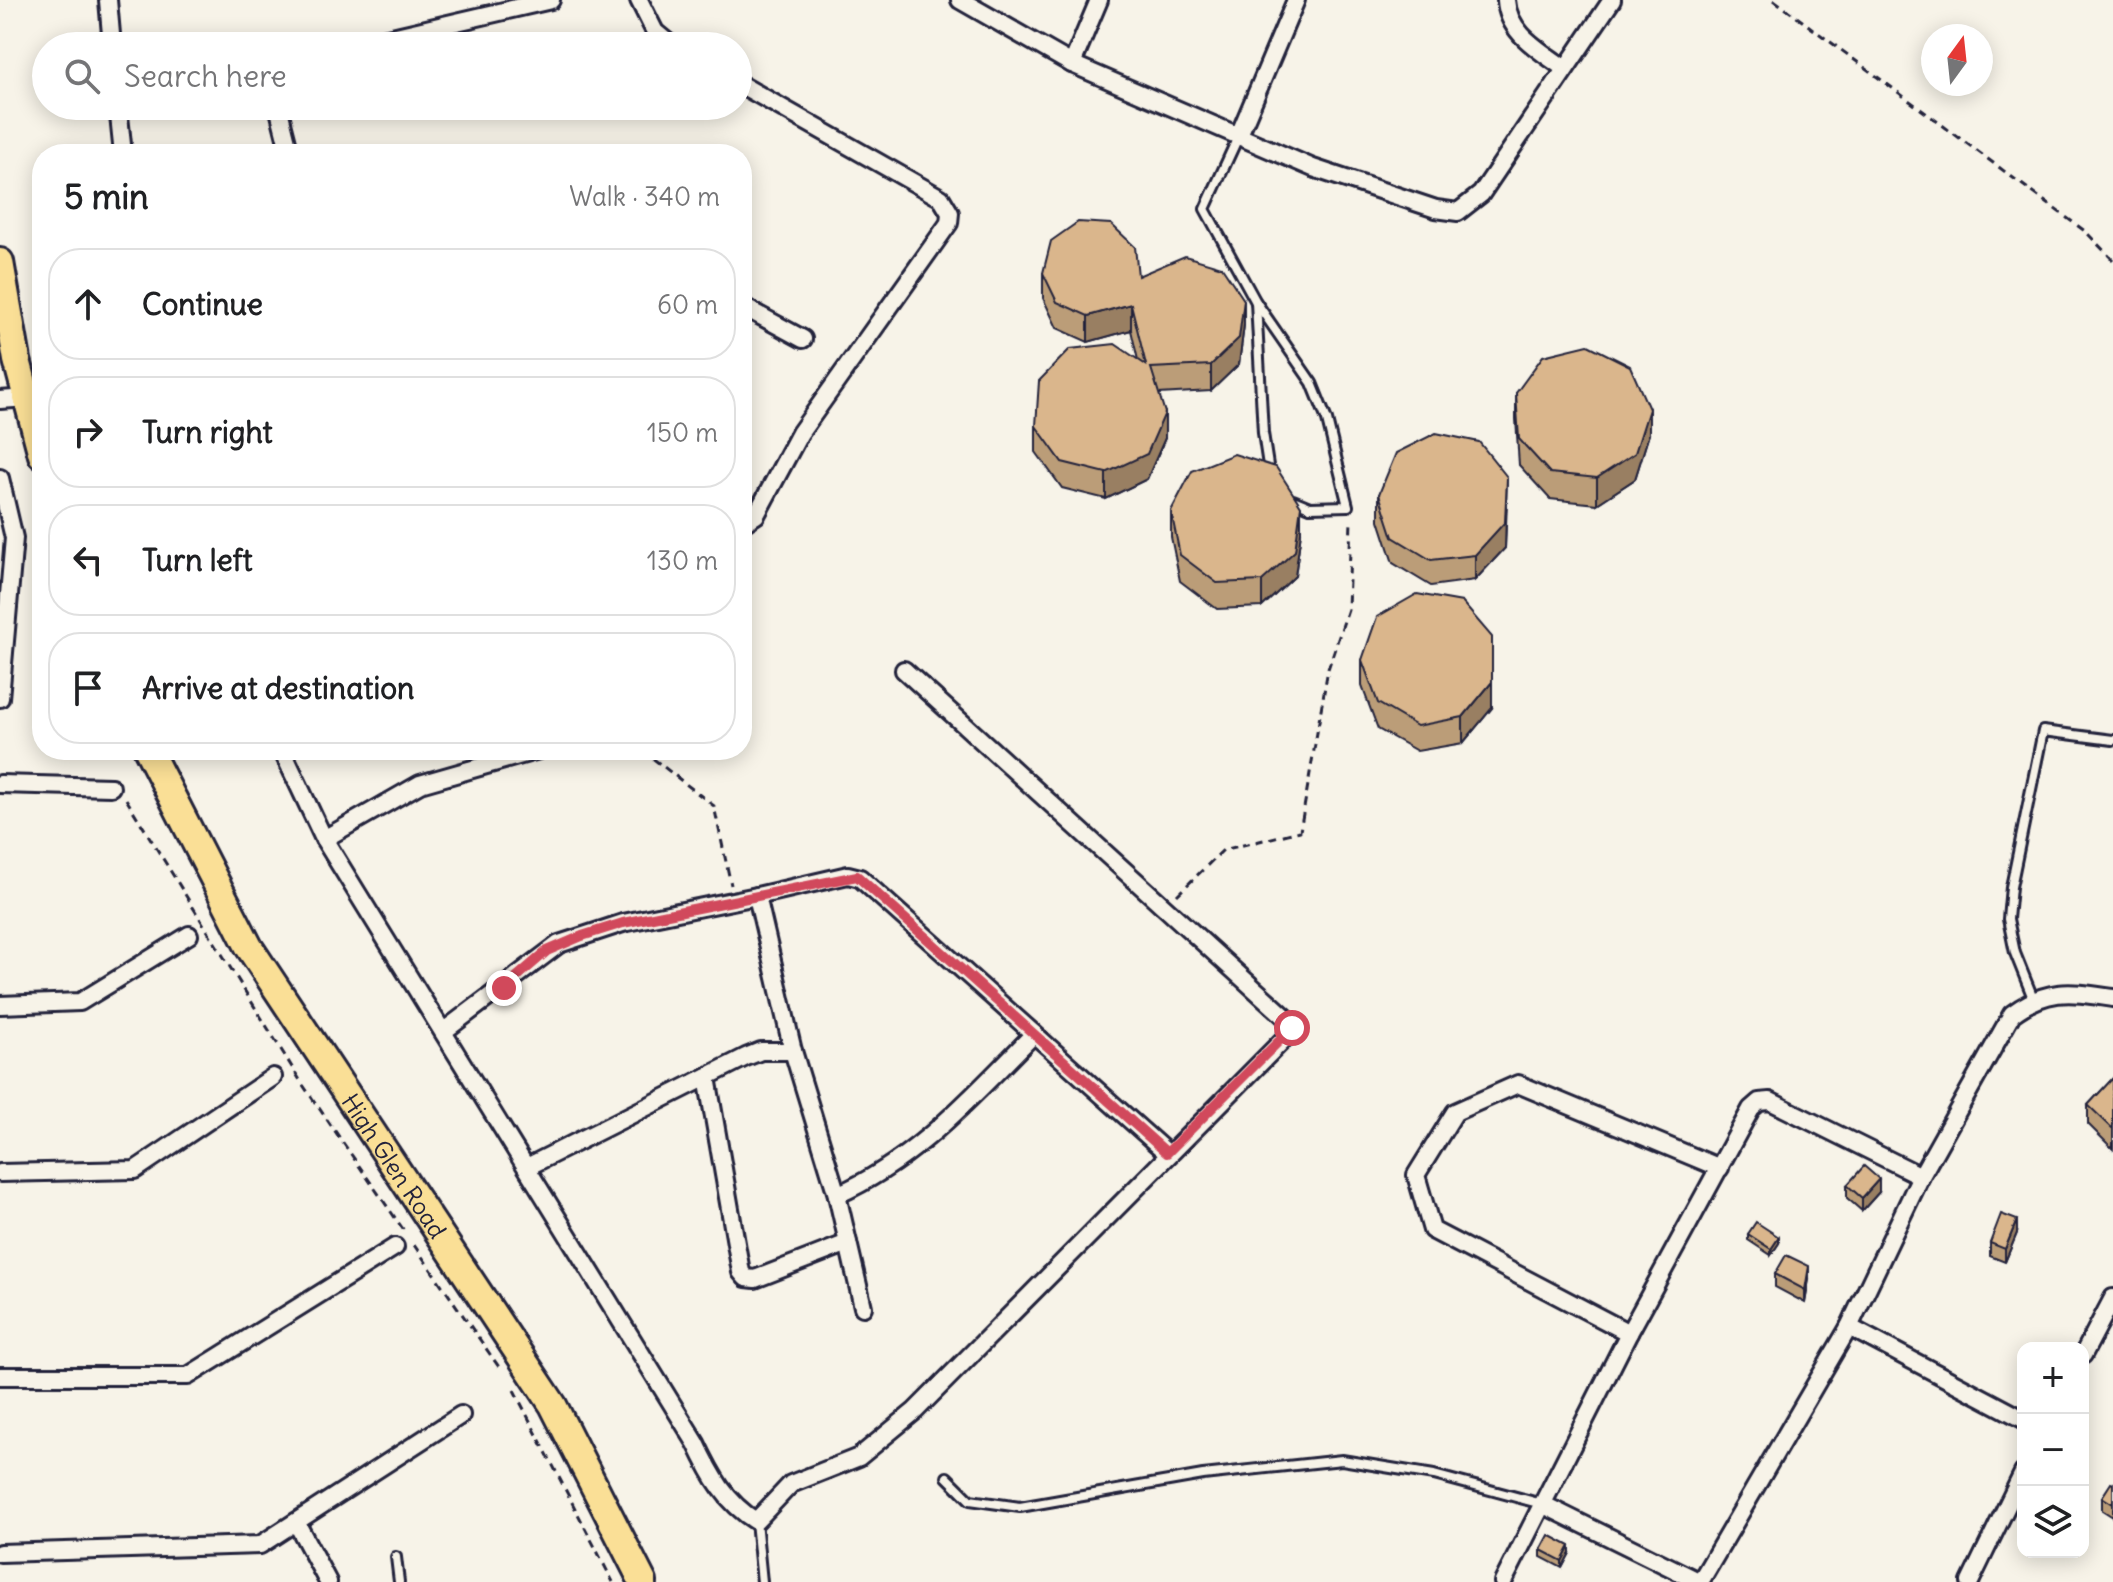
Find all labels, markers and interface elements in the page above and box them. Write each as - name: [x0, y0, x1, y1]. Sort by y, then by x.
- north arrow: [1921, 24, 1993, 96]
- search box: [32, 32, 752, 120]
- icon: search: [60, 54, 104, 98]
- text: Search here: [124, 57, 287, 95]
- text: 5 min: [64, 175, 149, 218]
- text: Walk · 340 m: [569, 180, 720, 213]
- icon: ahead: [66, 282, 110, 326]
- text: Continue: [142, 285, 263, 323]
- text: 60 m: [657, 288, 718, 321]
- icon: right: [66, 410, 110, 454]
- text: Turn right: [142, 413, 273, 451]
- text: 150 m: [647, 416, 718, 449]
- icon: left: [66, 538, 110, 582]
- text: Turn left: [142, 541, 253, 579]
- text: 130 m: [647, 544, 718, 577]
- icon: arrive: [66, 666, 110, 710]
- text: Arrive at destination: [142, 669, 414, 707]
- route end: [486, 970, 522, 1006]
- route start: [1274, 1010, 1310, 1046]
- street label: High Glen Road: [336, 1088, 453, 1244]
- map controls: [2017, 1342, 2089, 1558]
- button: +: [2017, 1342, 2089, 1414]
- button: −: [2017, 1414, 2089, 1486]
- button: layers: [2017, 1486, 2089, 1558]

